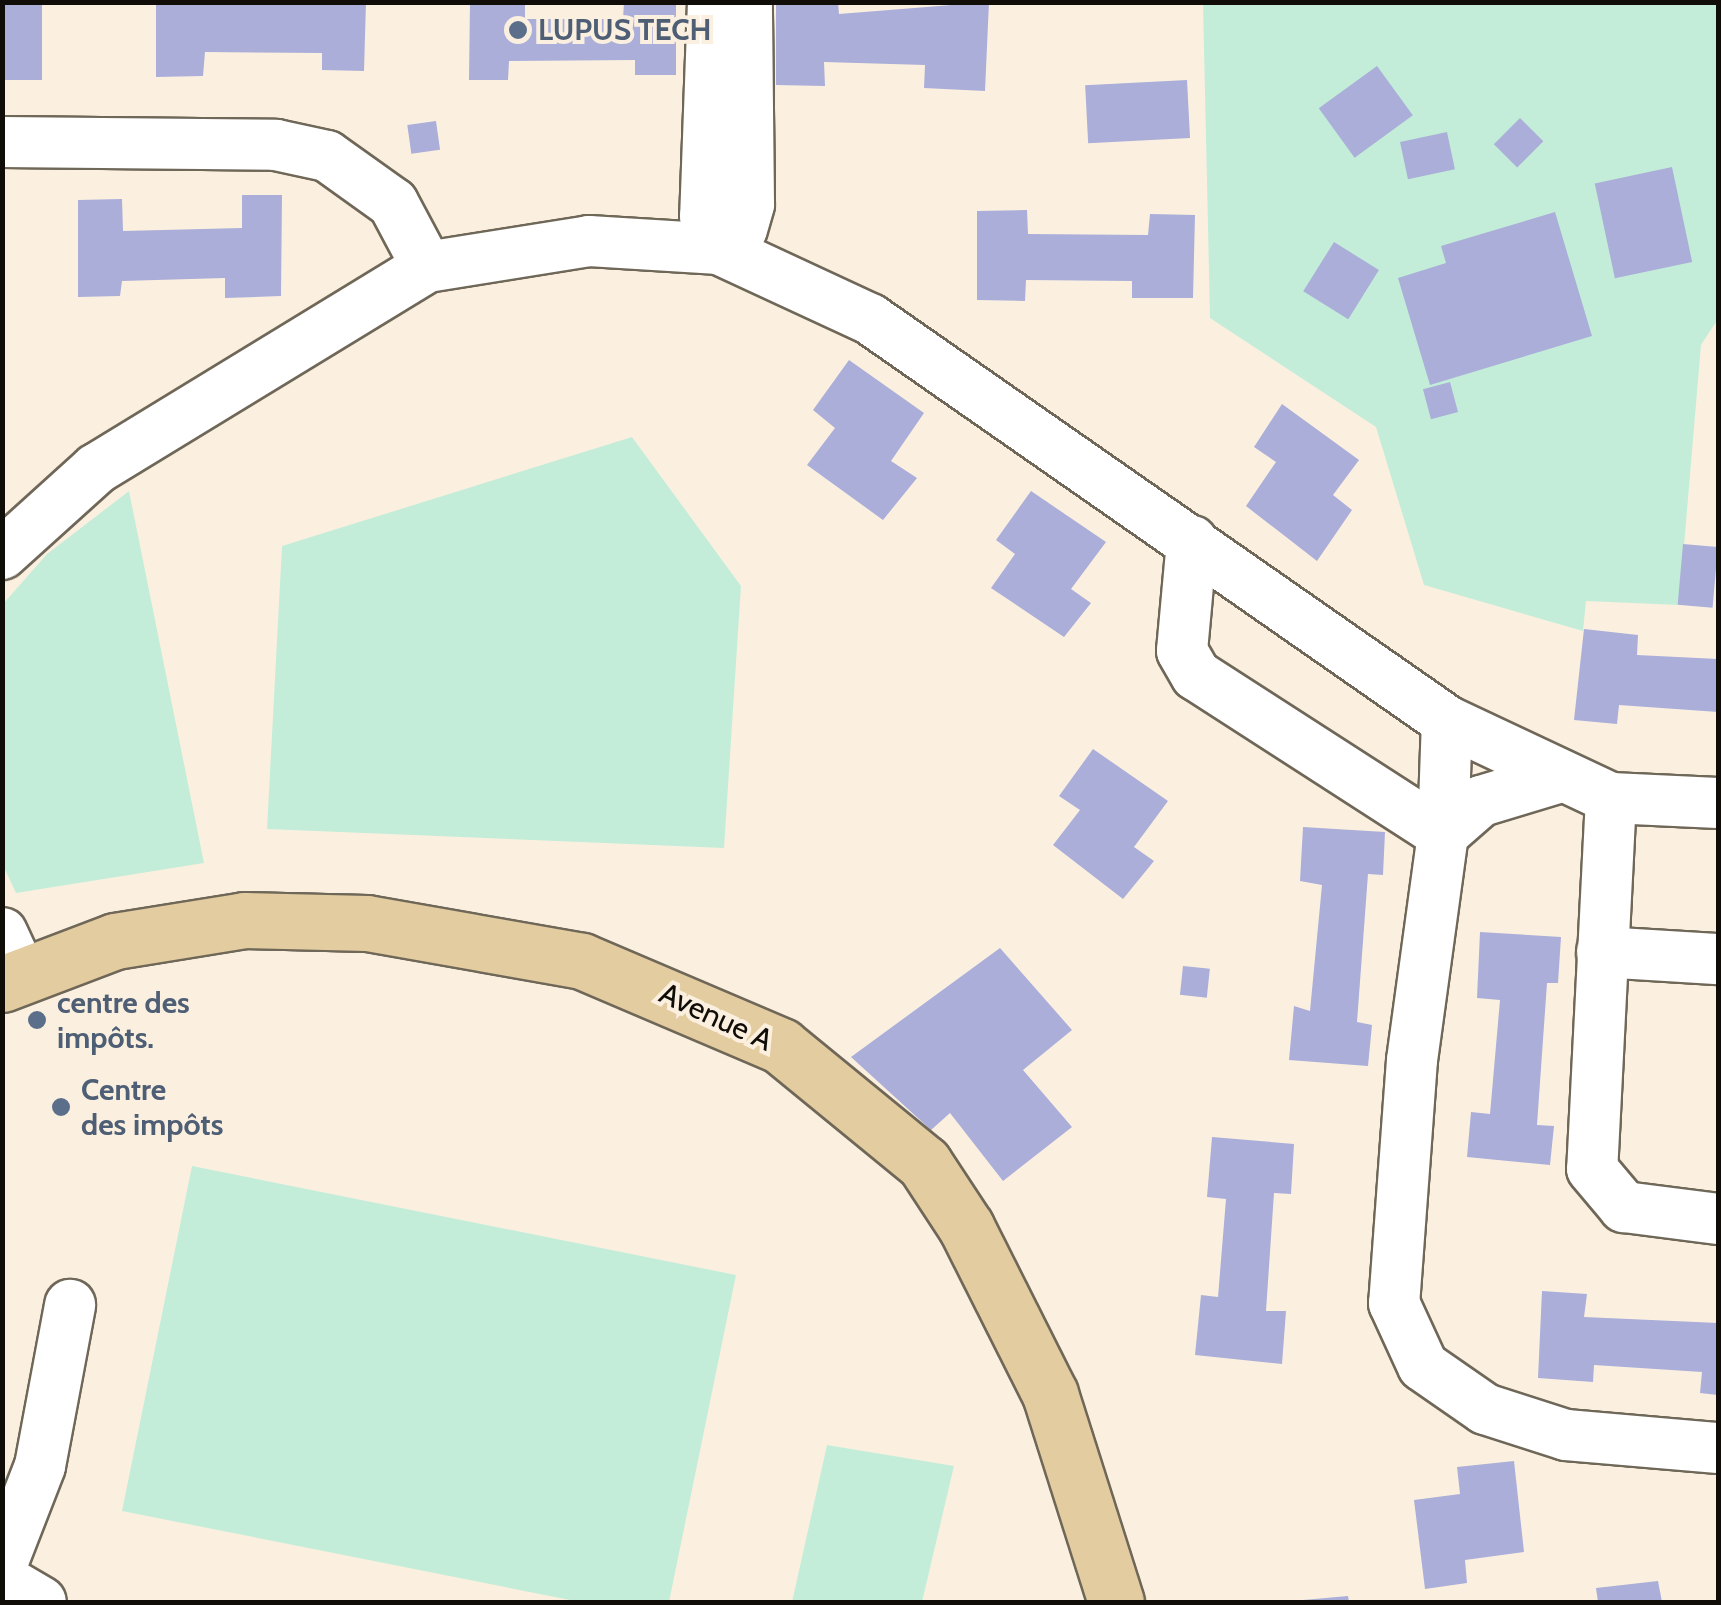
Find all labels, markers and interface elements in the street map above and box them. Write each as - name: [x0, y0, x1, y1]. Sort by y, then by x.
- place label: LUPUS TECH: [538, 12, 711, 48]
- marker: LUPUS TECH: [507, 19, 529, 41]
- street label: Avenue A: [654, 975, 778, 1059]
- place label: centre des impôts.: [57, 985, 190, 1056]
- marker: centre des impôts.: [26, 1009, 48, 1031]
- place label: Centre des impôts: [81, 1072, 223, 1142]
- marker: Centre des impôts: [50, 1096, 72, 1118]

